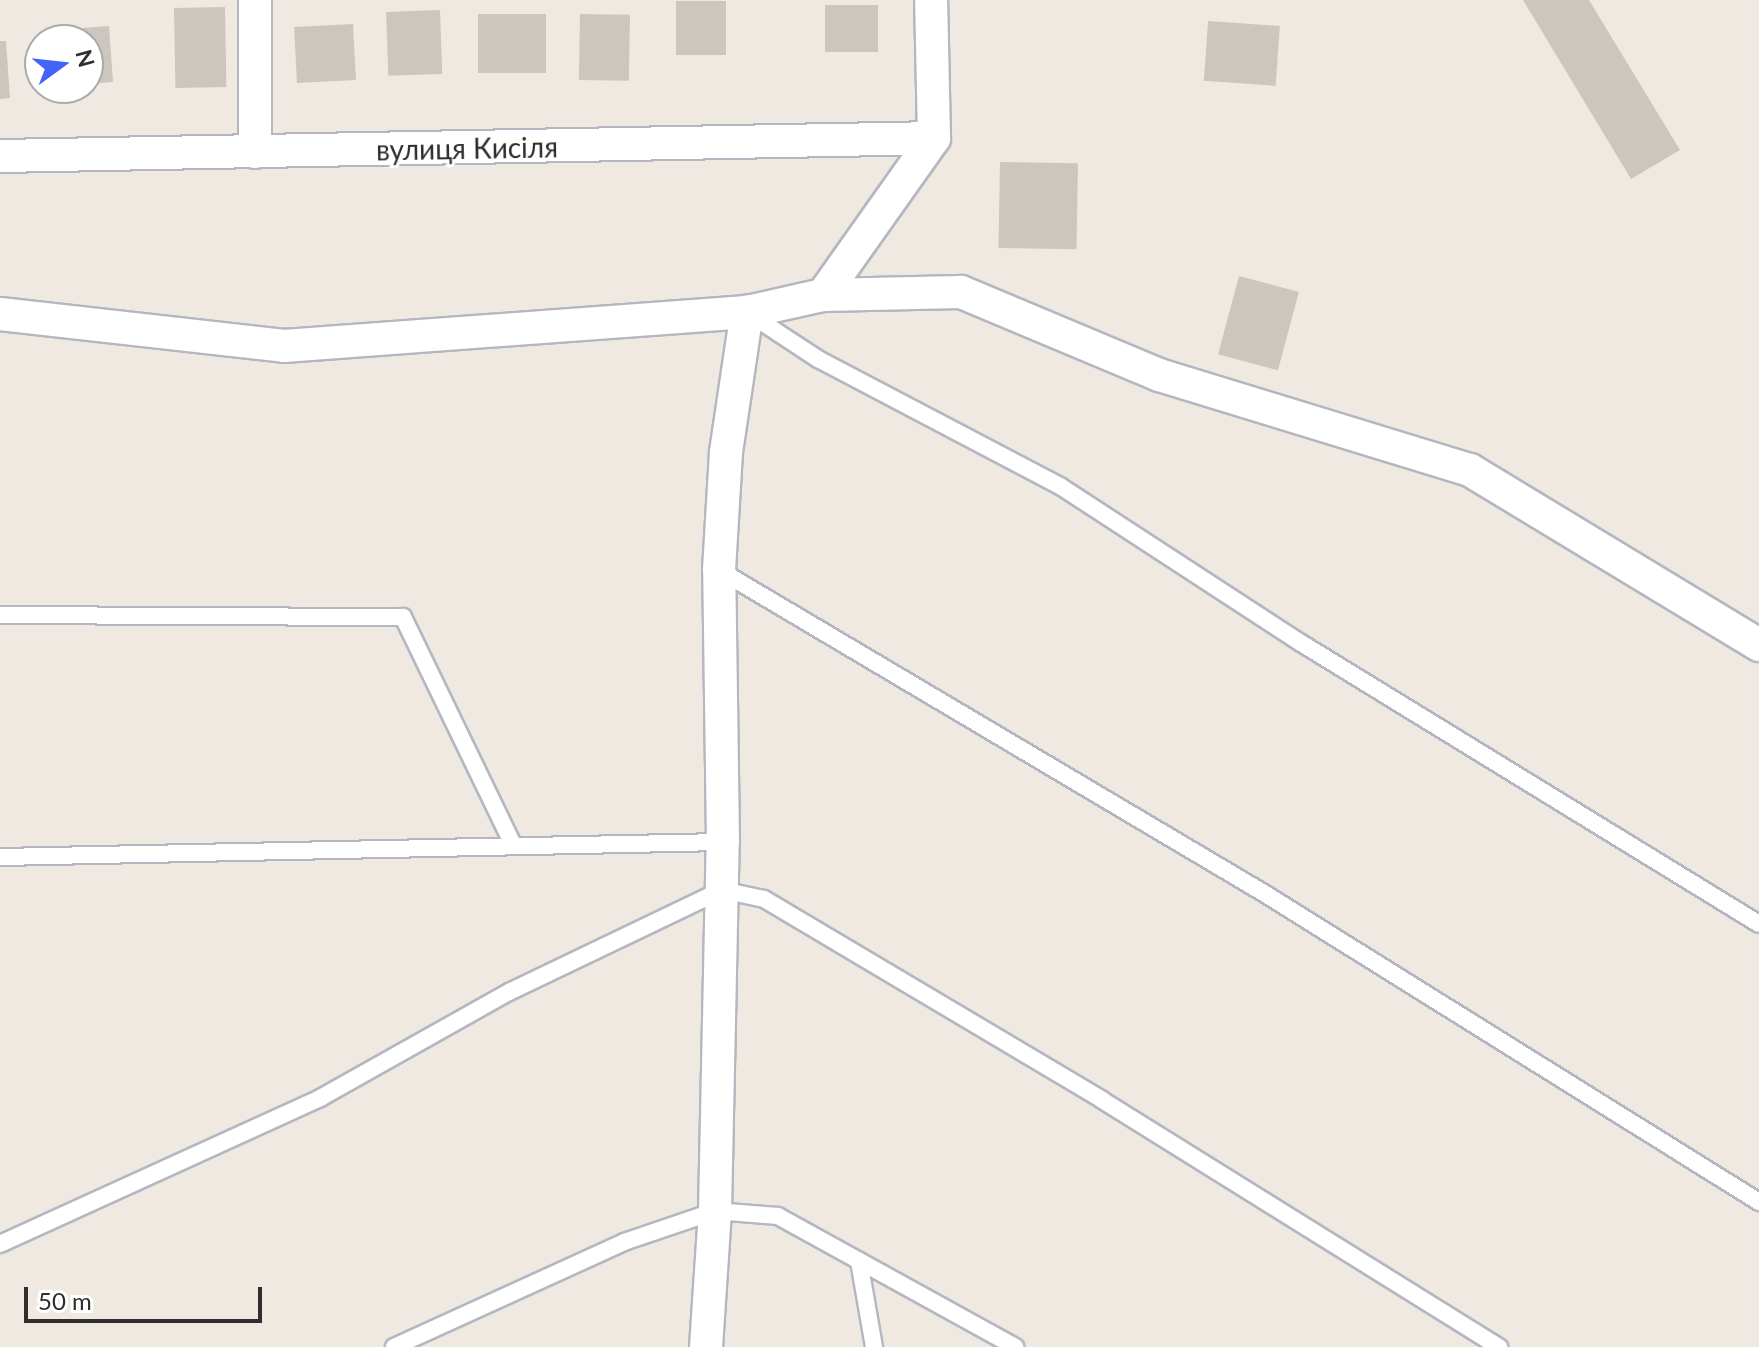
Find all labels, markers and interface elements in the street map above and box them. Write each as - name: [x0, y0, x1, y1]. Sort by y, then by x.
- north arrow: [24, 24, 104, 104]
- text: N: [70, 46, 101, 70]
- street label: вулиця Кисіля: [376, 130, 558, 166]
- scale bar: [28, 1271, 266, 1321]
- text: 50 m: [38, 1286, 92, 1315]

